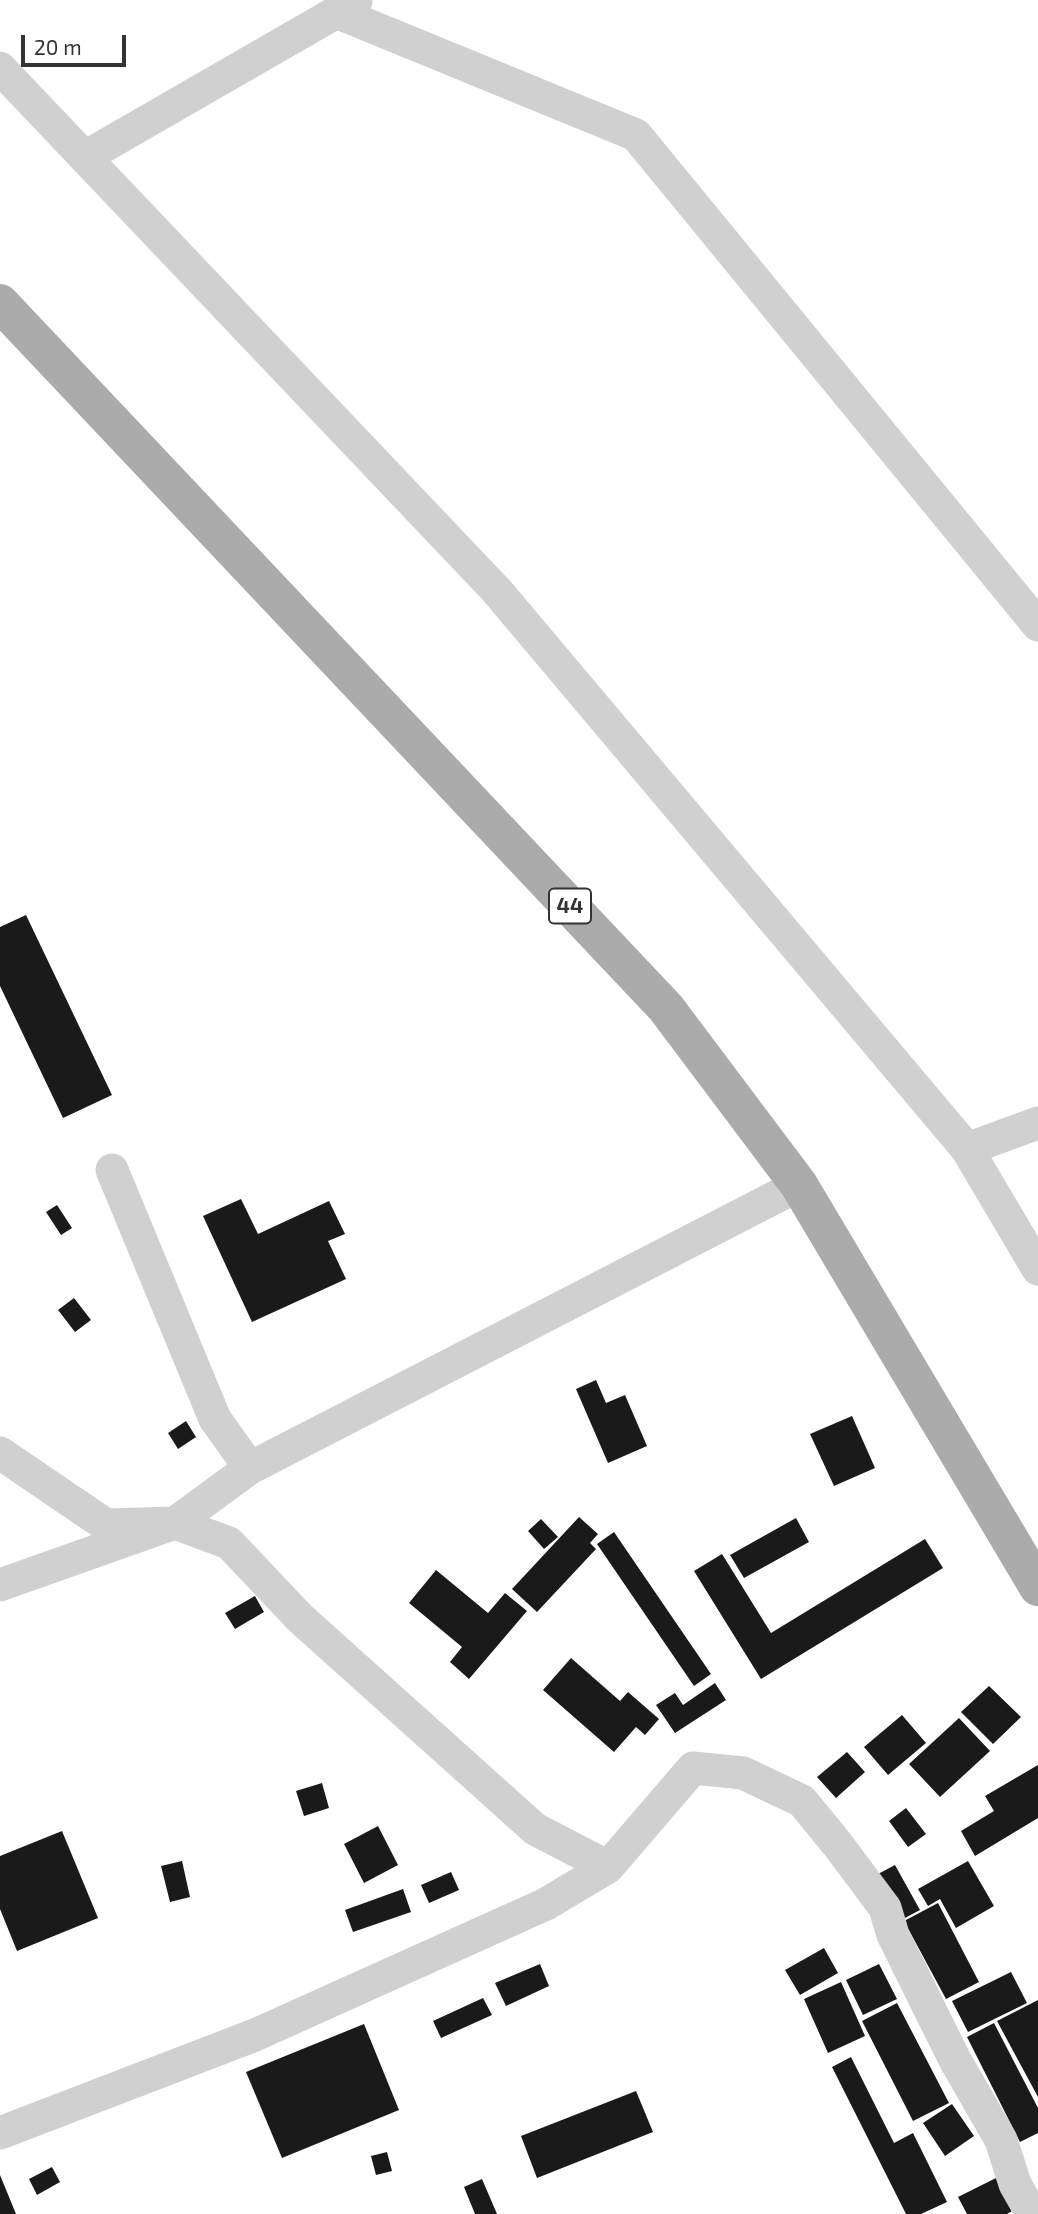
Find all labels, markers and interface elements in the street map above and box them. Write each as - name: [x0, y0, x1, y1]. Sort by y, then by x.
- scale bar: [24, 21, 130, 65]
- text: 20 m: [34, 34, 82, 59]
- road number: 44: [549, 888, 591, 923]

